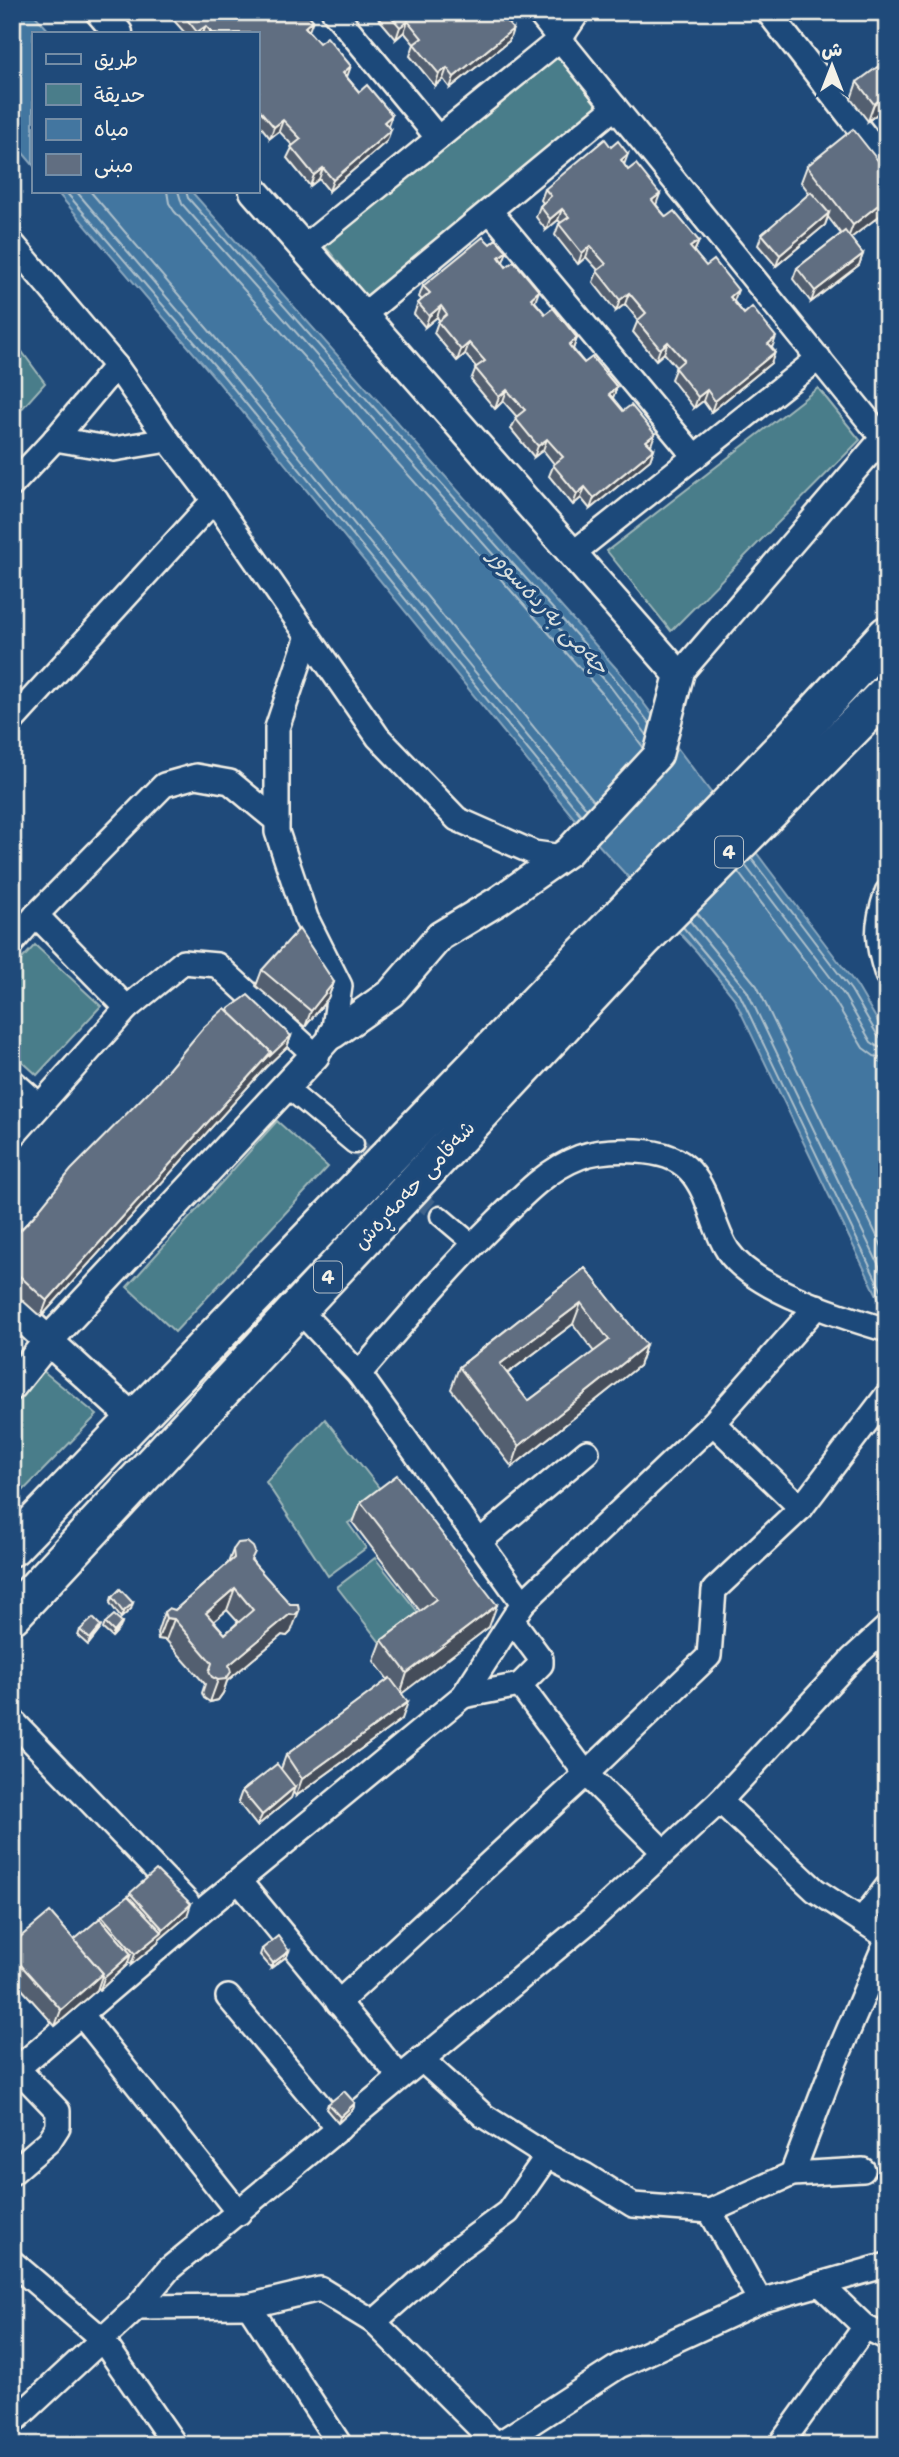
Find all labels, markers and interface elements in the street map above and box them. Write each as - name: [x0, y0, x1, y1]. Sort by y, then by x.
- legend: [32, 32, 259, 192]
- north arrow: [797, 32, 867, 102]
- text: ش: [822, 37, 843, 62]
- text: طريق: [94, 45, 138, 73]
- text: حديقة: [94, 81, 145, 109]
- text: مياه: [94, 115, 129, 143]
- text: مبنى: [94, 151, 133, 179]
- water label: چەمی بەردەسوور: [480, 539, 616, 681]
- road number: 4: [715, 836, 743, 867]
- street label: شەقامی حەمەڕەش: [347, 1114, 483, 1258]
- road number: 4: [314, 1261, 342, 1292]

